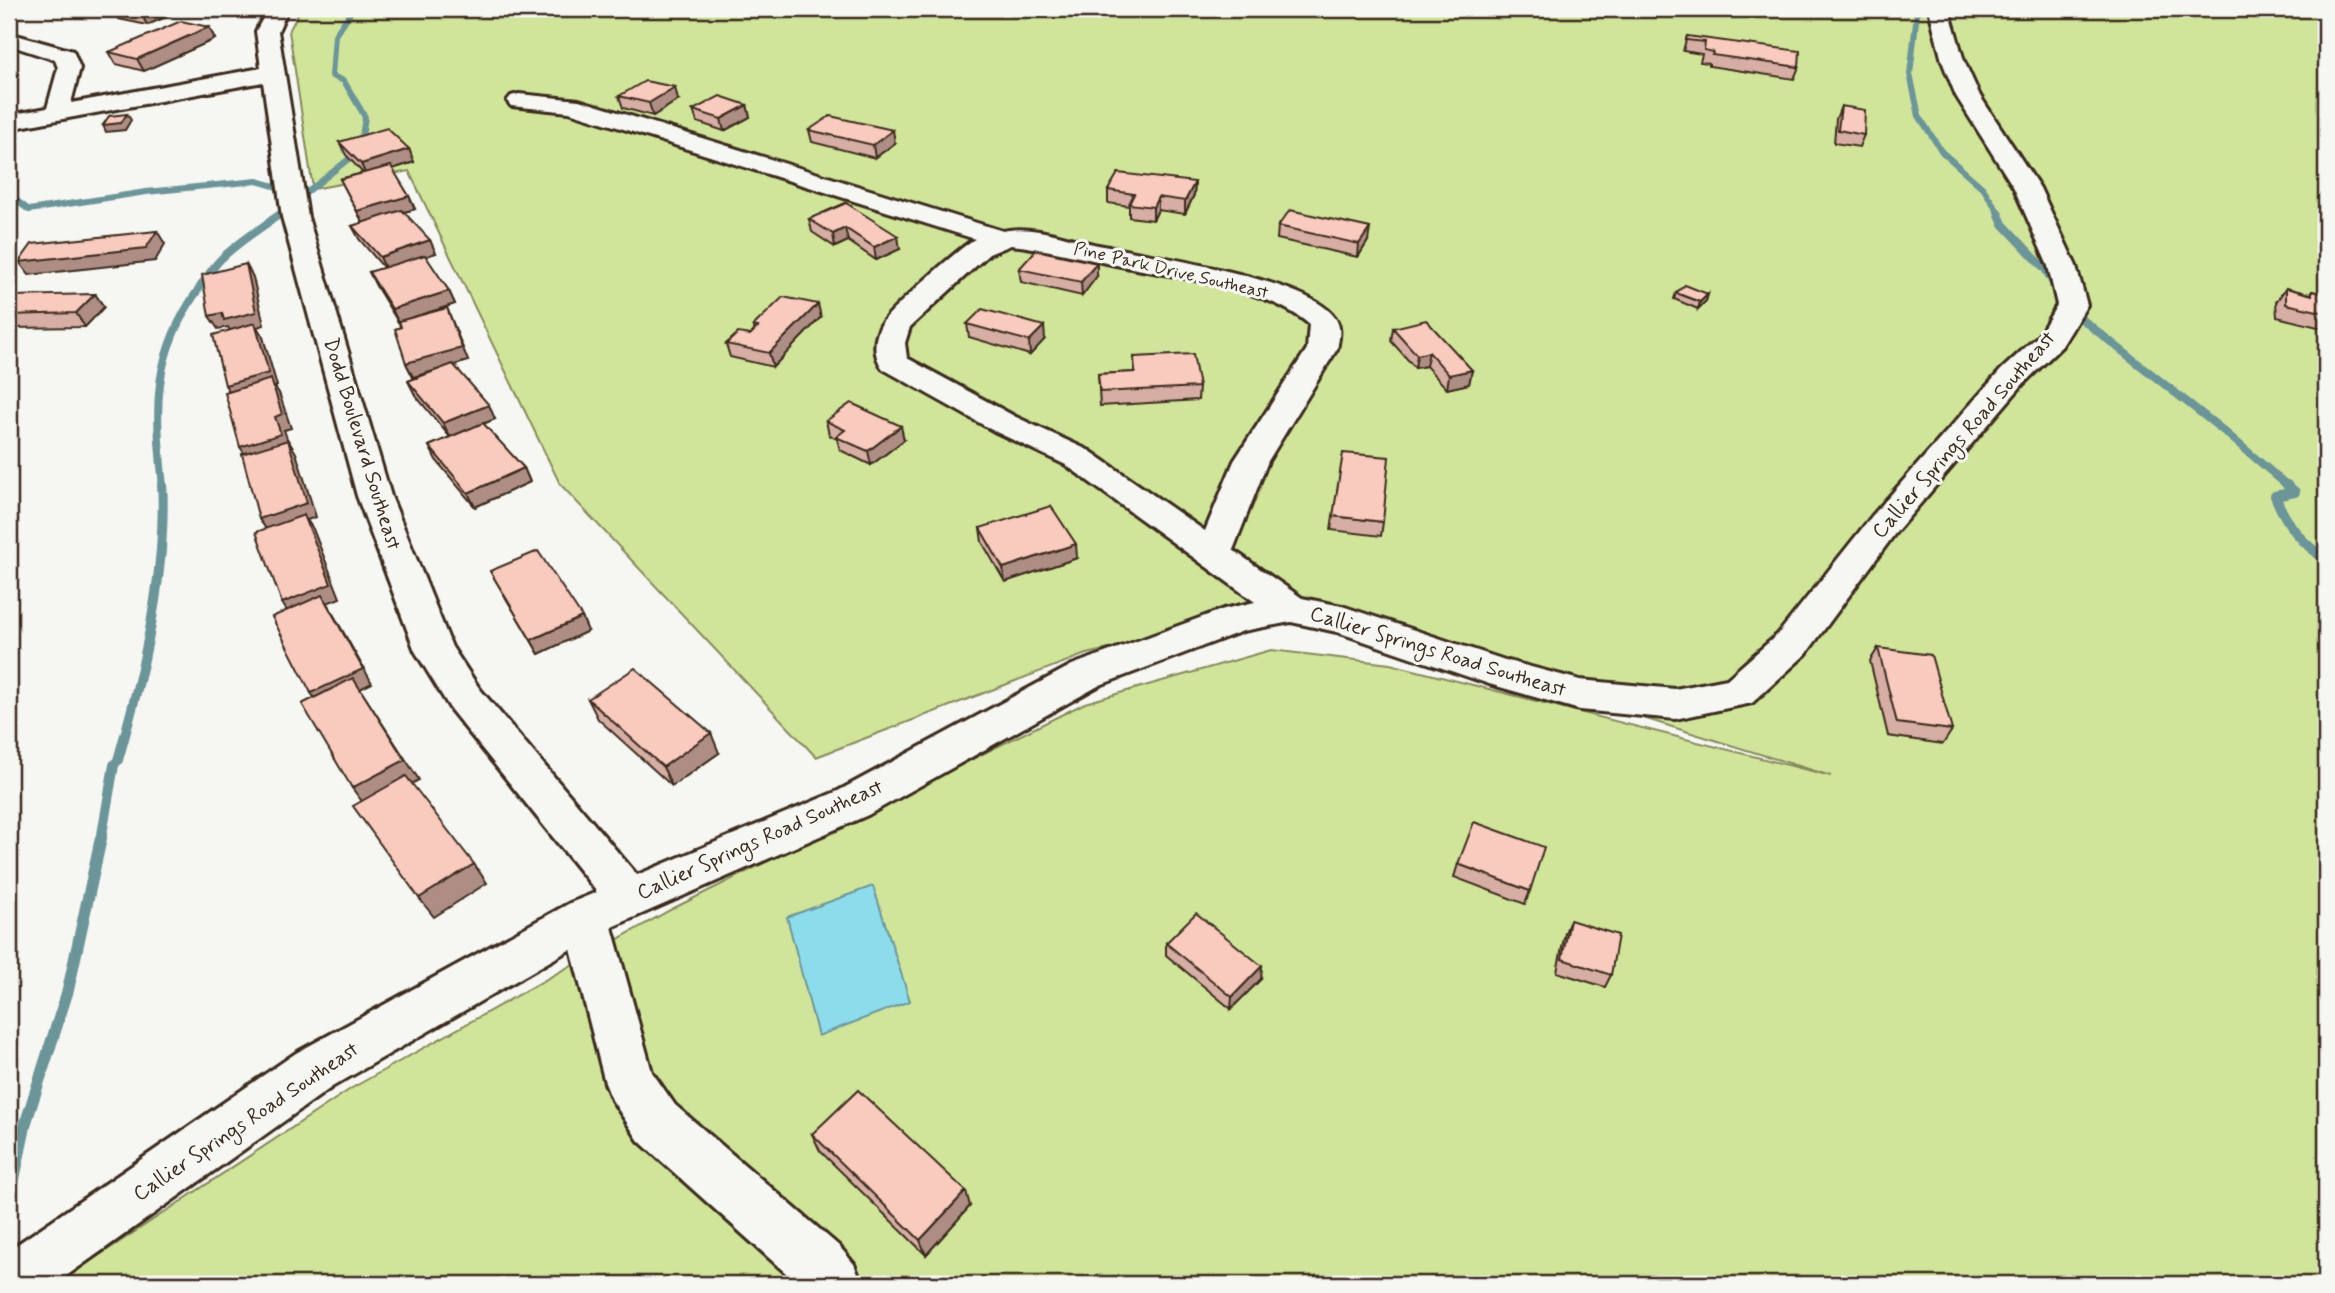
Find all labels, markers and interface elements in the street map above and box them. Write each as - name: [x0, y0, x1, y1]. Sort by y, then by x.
- street label: Pine Park Drive Southeast: [1071, 237, 1271, 305]
- street label: Callier Springs Road Southeast: [1866, 325, 2063, 545]
- street label: Dodd Boulevard Southeast: [316, 334, 408, 554]
- street label: Callier Springs Road Southeast: [1306, 600, 1570, 705]
- street label: Callier Springs Road Southeast: [633, 773, 888, 908]
- street label: Callier Springs Road Southeast: [128, 1036, 365, 1209]

